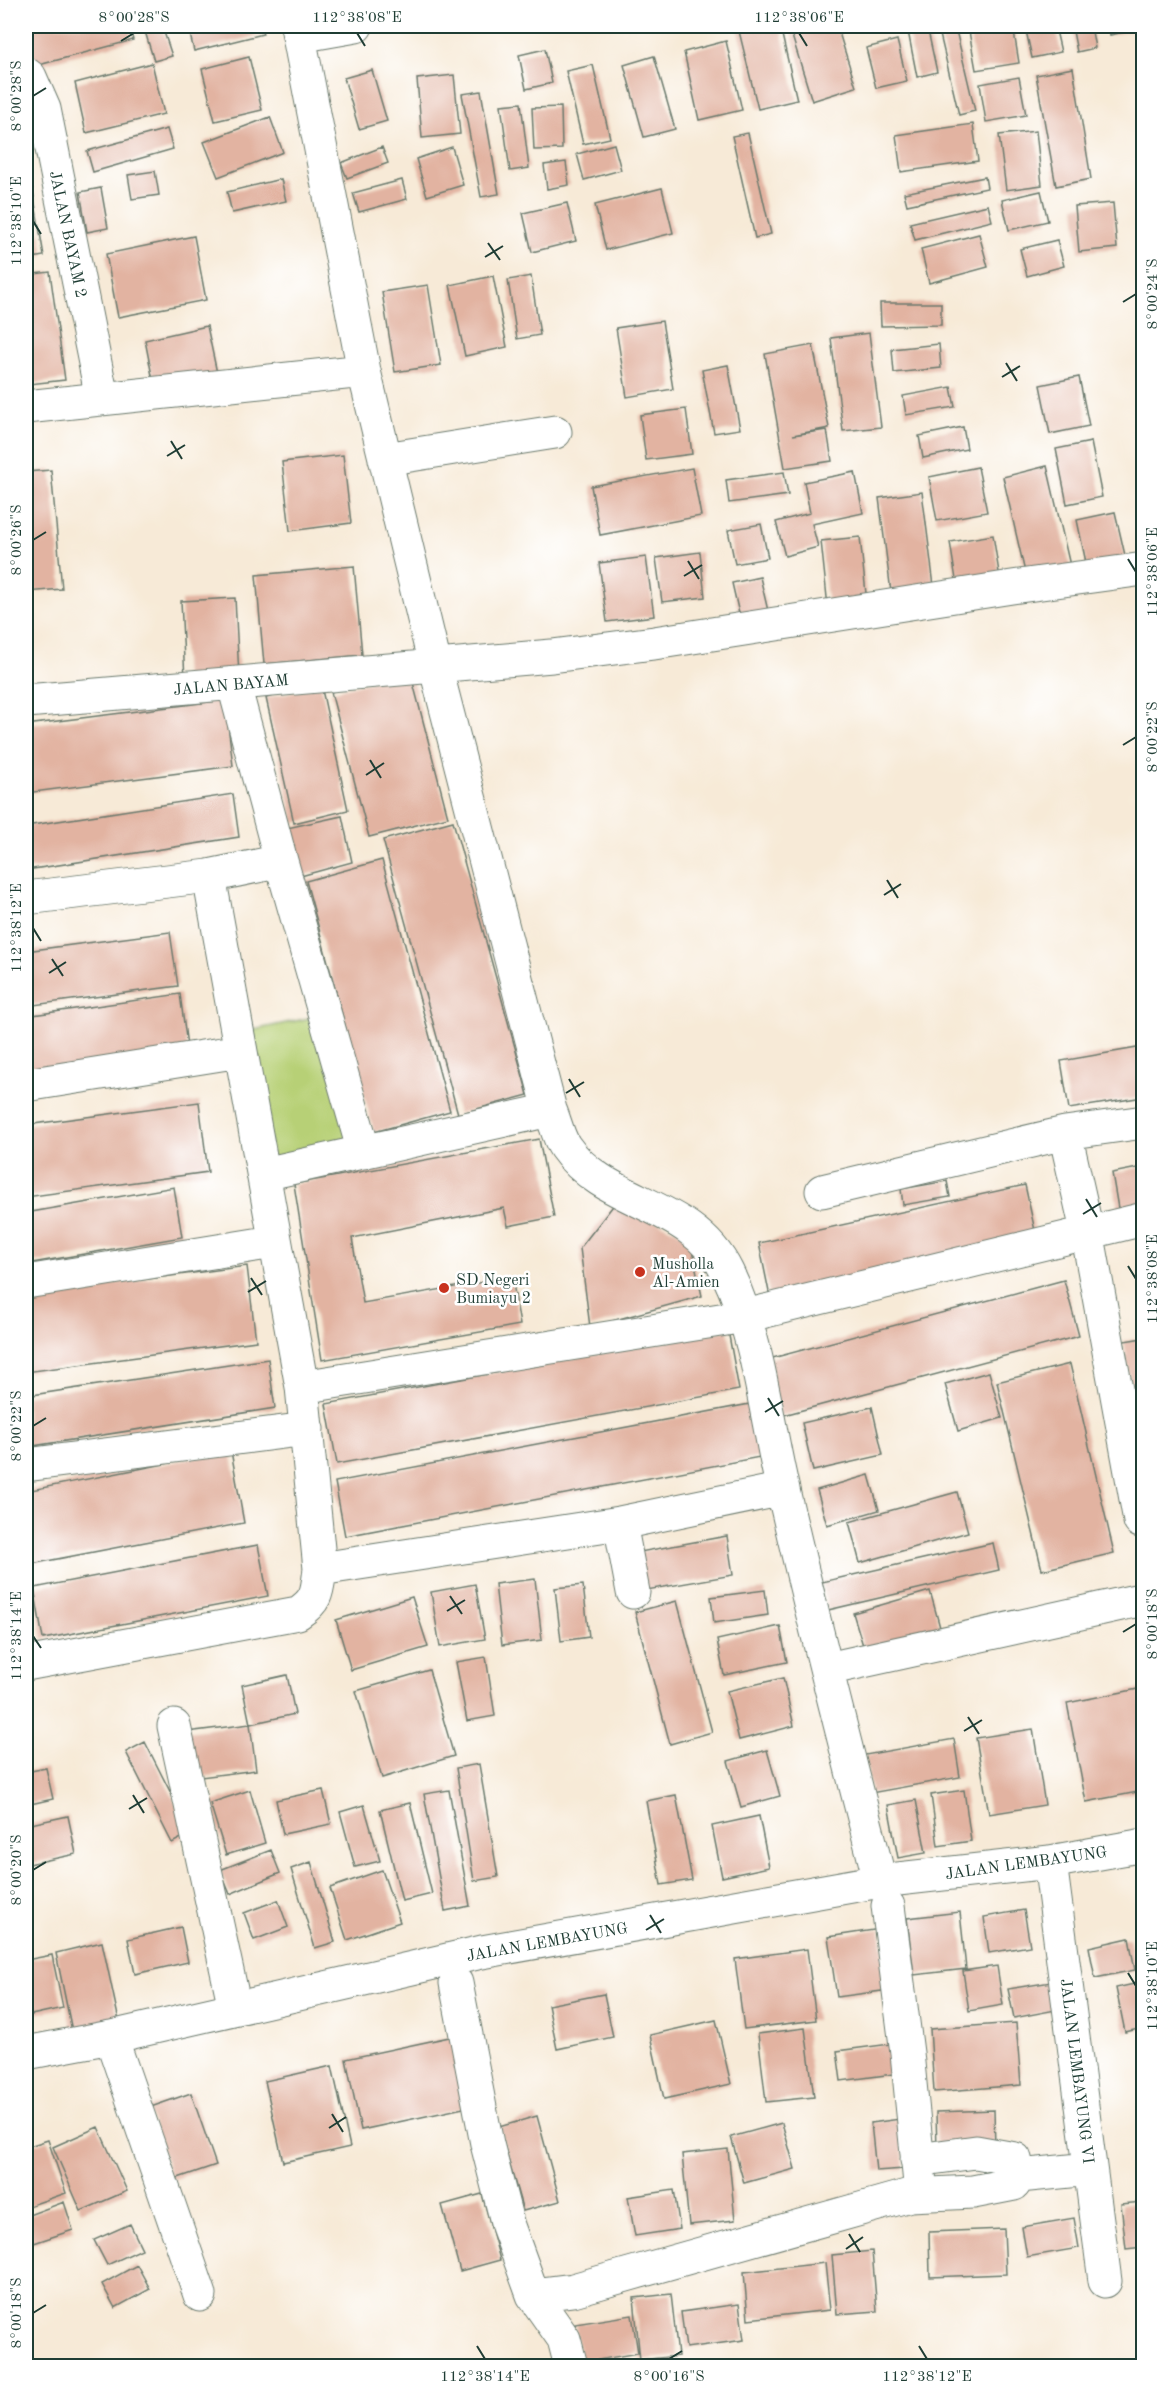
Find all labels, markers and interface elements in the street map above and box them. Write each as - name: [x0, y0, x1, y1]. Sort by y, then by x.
- text: 8°00'28"S: [98, 11, 170, 26]
- text: 112°38'08"E: [312, 11, 402, 26]
- text: 112°38'06"E: [754, 11, 844, 26]
- text: 8°00'28"S: [10, 60, 25, 132]
- street label: JALAN BAYAM 2: [46, 169, 88, 299]
- text: 112°38'10"E: [10, 176, 25, 266]
- text: 8°00'24"S: [1146, 258, 1161, 330]
- text: 8°00'26"S: [10, 504, 25, 576]
- text: 112°38'06"E: [1146, 527, 1161, 617]
- street label: JALAN BAYAM: [173, 673, 290, 699]
- text: 8°00'22"S: [1146, 701, 1161, 773]
- text: 112°38'12"E: [10, 883, 25, 973]
- text: 112°38'08"E: [1146, 1234, 1161, 1324]
- place label: Musholla Al-Amien: [652, 1257, 720, 1291]
- marker: Musholla Al-Amien: [633, 1265, 647, 1279]
- place label: SD Negeri Bumiayu 2: [456, 1273, 531, 1307]
- marker: SD Negeri Bumiayu 2: [437, 1281, 451, 1295]
- text: 8°00'22"S: [10, 1390, 25, 1462]
- text: 8°00'18"S: [1146, 1588, 1161, 1660]
- text: 112°38'14"E: [10, 1591, 25, 1681]
- text: 8°00'20"S: [10, 1834, 25, 1906]
- street label: JALAN LEMBAYUNG: [944, 1845, 1109, 1883]
- street label: JALAN LEMBAYUNG: [465, 1921, 630, 1965]
- text: 112°38'10"E: [1146, 1941, 1161, 2031]
- street label: JALAN LEMBAYUNG VI: [1057, 1978, 1095, 2165]
- text: 8°00'18"S: [10, 2277, 25, 2349]
- text: 112°38'14"E: [440, 2370, 530, 2385]
- text: 8°00'16"S: [633, 2370, 705, 2385]
- text: 112°38'12"E: [882, 2370, 972, 2385]

